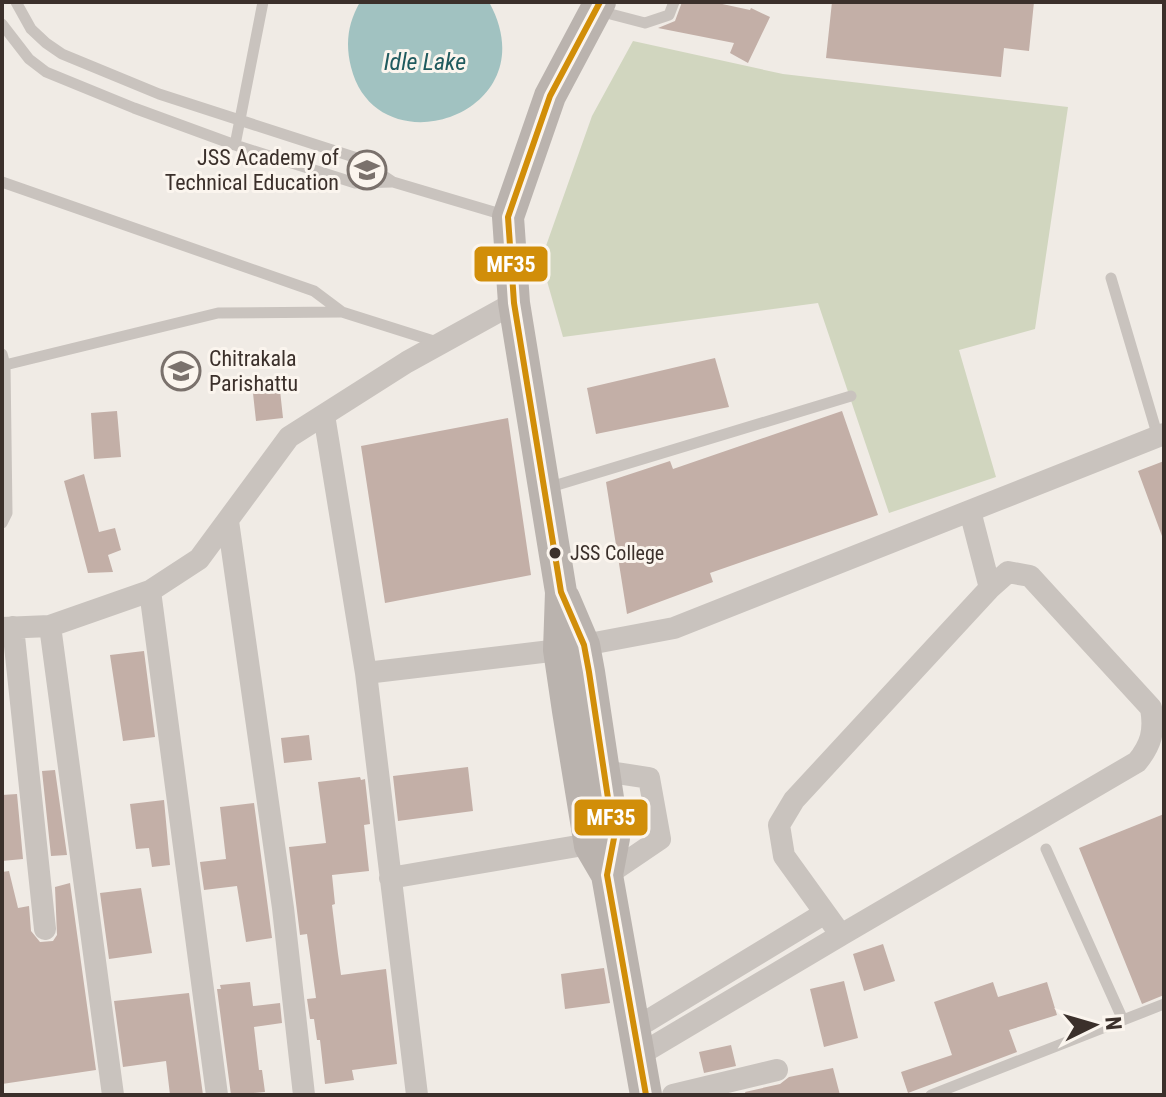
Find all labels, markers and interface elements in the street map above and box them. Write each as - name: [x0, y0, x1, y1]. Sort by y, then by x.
- water label: Idle Lake: [384, 48, 466, 76]
- place label: JSS Academy of Technical Education: [165, 145, 339, 195]
- school or university icon: JSS Academy of Technical Education: [346, 149, 388, 191]
- line badge: MF35: [473, 245, 549, 283]
- text: MF35: [486, 252, 536, 277]
- place label: Chitrakala Parishattu: [209, 346, 298, 396]
- school or university icon: Chitrakala Parishattu: [160, 350, 202, 392]
- place label: JSS College: [570, 541, 664, 565]
- marker: JSS College: [547, 545, 563, 561]
- line badge: MF35: [573, 798, 649, 837]
- text: MF35: [586, 805, 636, 830]
- north arrow: [1054, 985, 1134, 1065]
- text: N: [1100, 1015, 1126, 1031]

